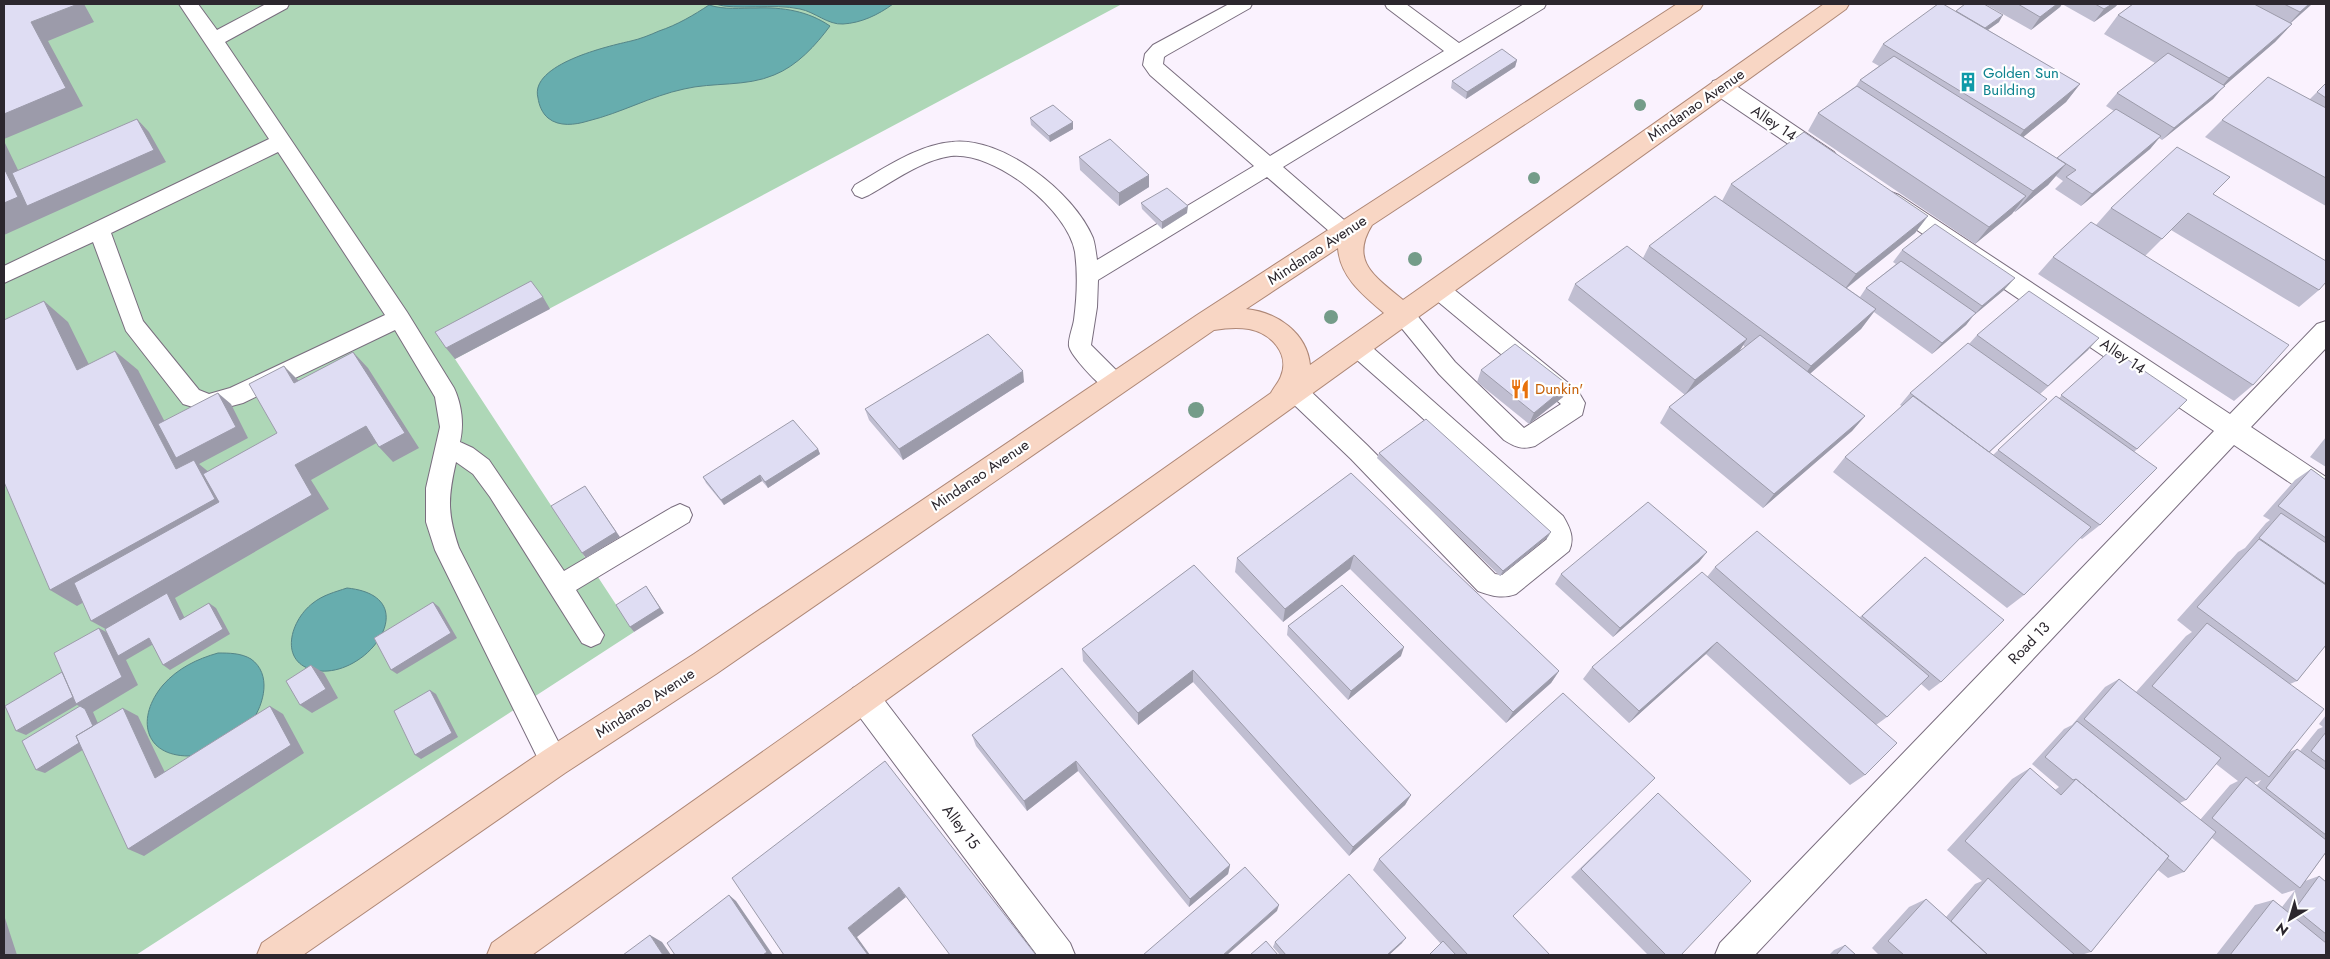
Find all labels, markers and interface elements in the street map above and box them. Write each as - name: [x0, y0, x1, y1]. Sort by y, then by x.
- place label: Golden Sun Building: [1983, 62, 2059, 101]
- street label: Mindanao Avenue: [1643, 63, 1749, 147]
- building icon: Golden Sun Building: [1957, 71, 1979, 93]
- street label: Alley 14: [1747, 100, 1801, 146]
- street label: Mindanao Avenue: [1263, 210, 1371, 290]
- street label: Alley 14: [2096, 333, 2150, 379]
- restaurant icon: Dunkin': [1509, 378, 1531, 400]
- place label: Dunkin': [1535, 378, 1583, 400]
- street label: Mindanao Avenue: [927, 434, 1034, 516]
- street label: Road 13: [2003, 617, 2055, 669]
- street label: Mindanao Avenue: [591, 663, 699, 743]
- street label: Alley 15: [937, 800, 985, 854]
- north arrow: [2265, 894, 2315, 944]
- text: N: [2271, 918, 2293, 941]

